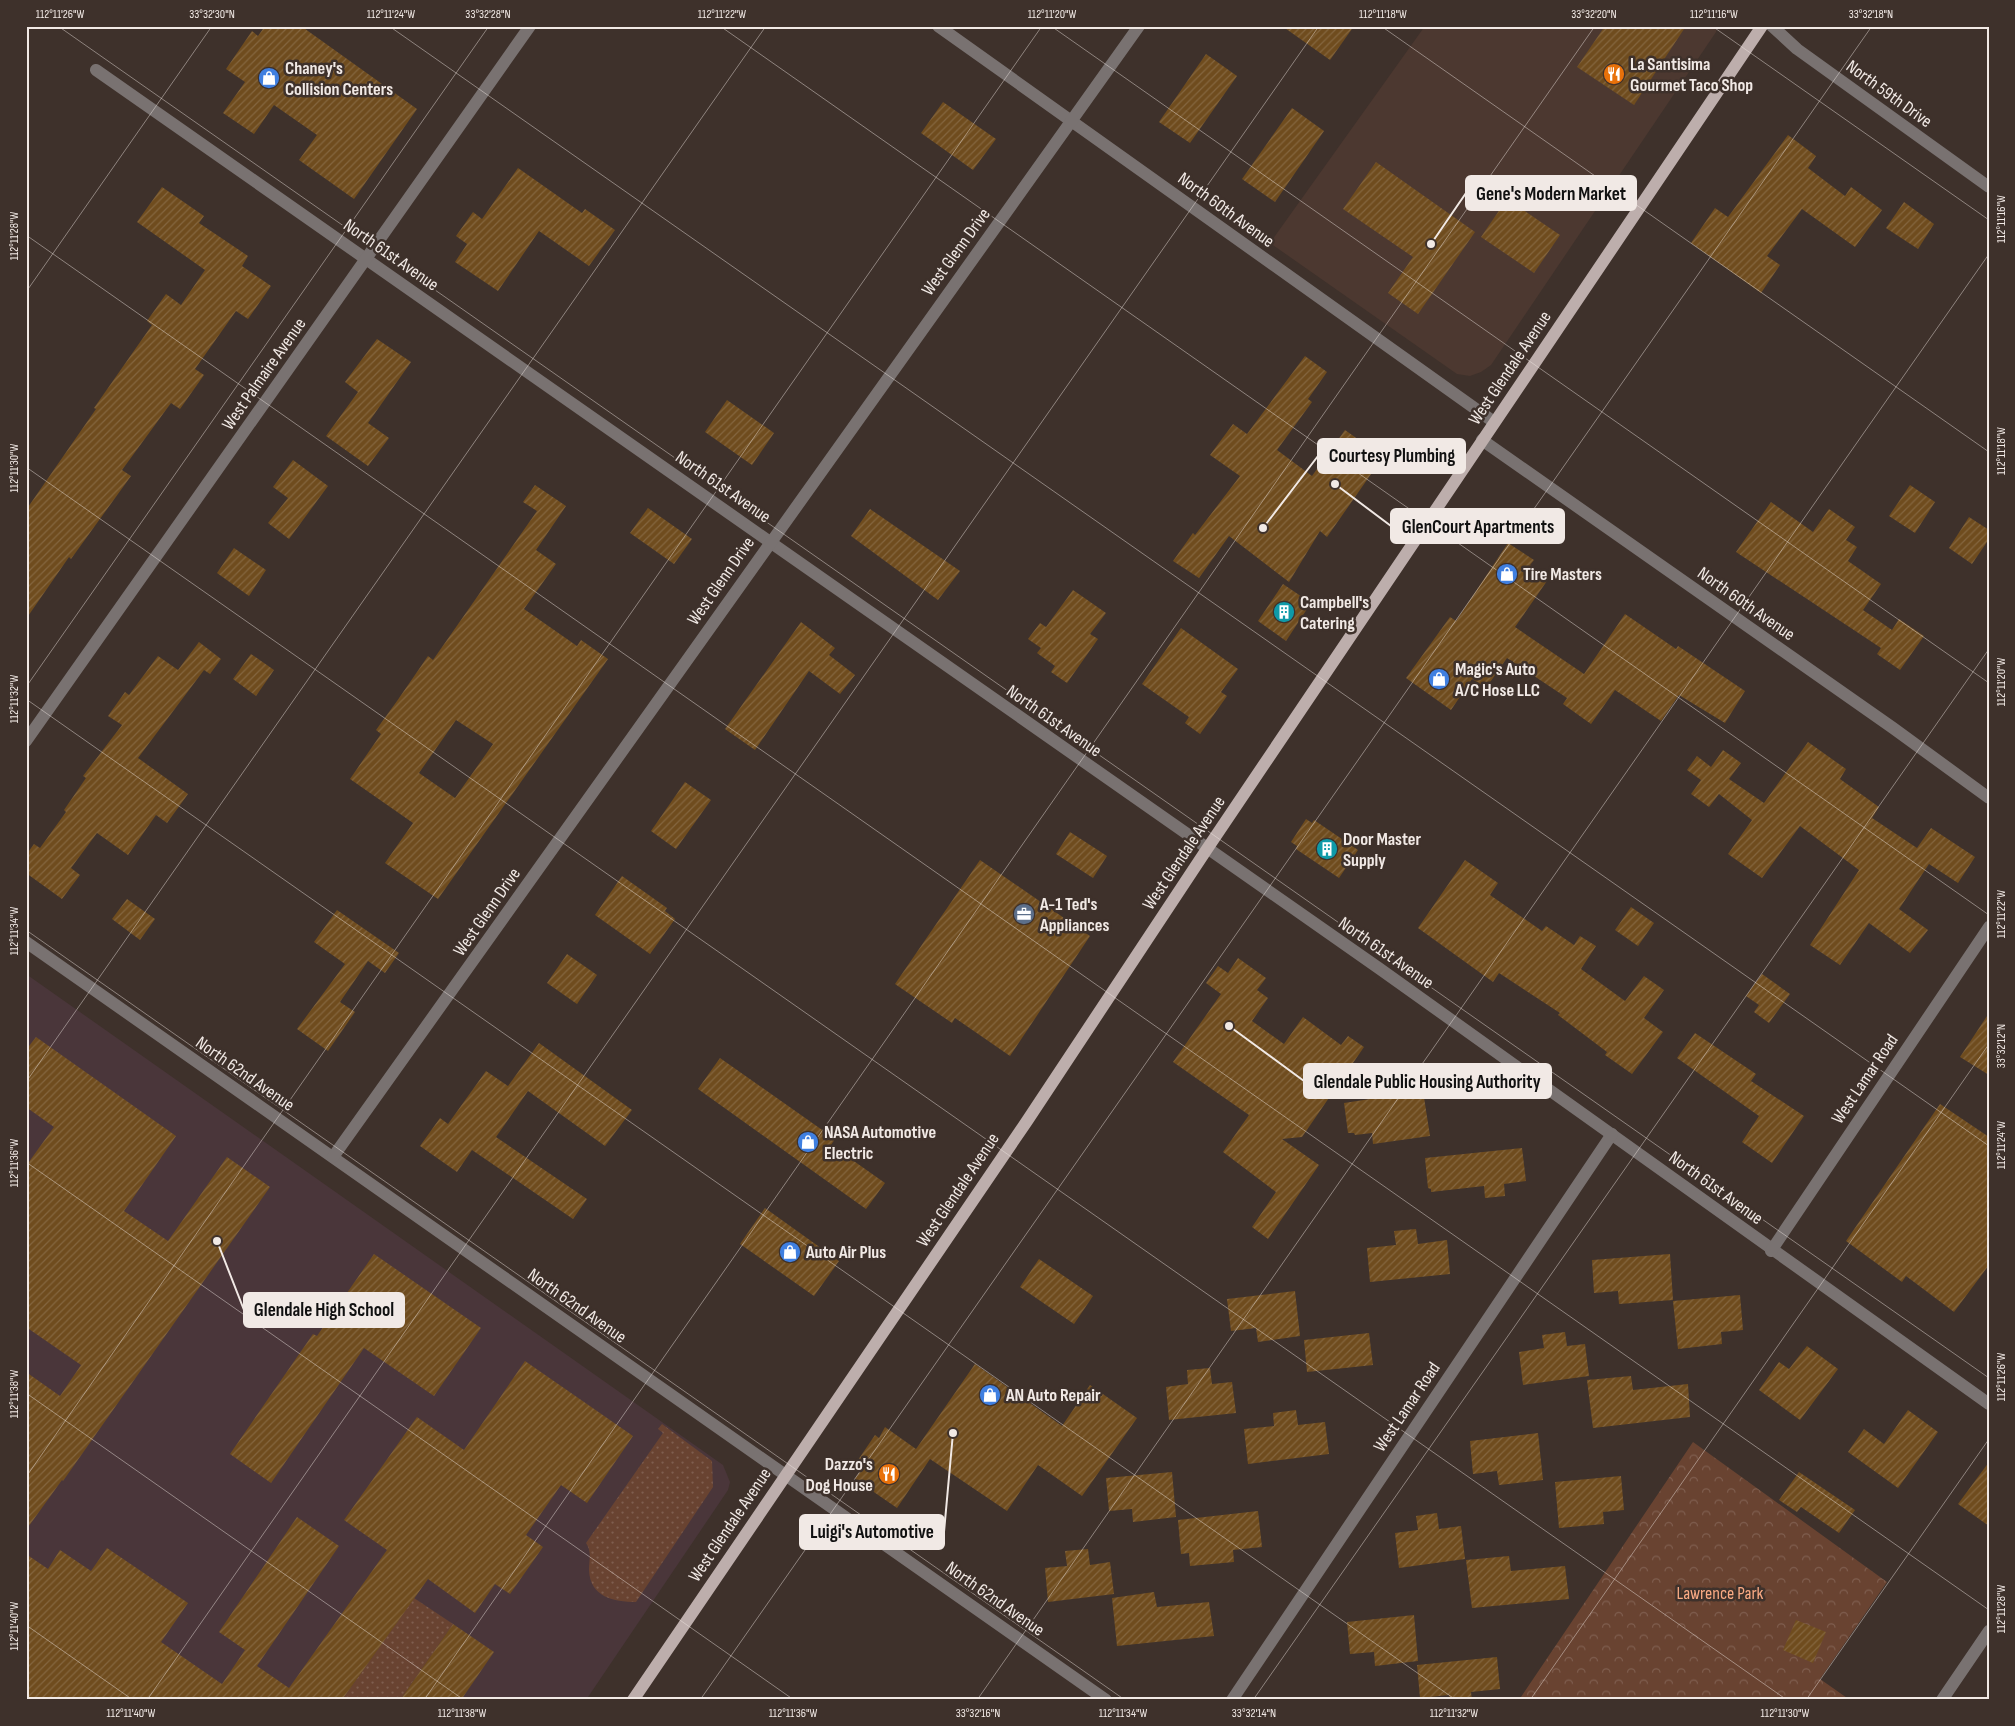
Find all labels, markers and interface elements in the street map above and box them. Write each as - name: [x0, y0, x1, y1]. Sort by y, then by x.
- text: 112°11'26"W: [36, 7, 84, 22]
- text: 33°32'30"N: [189, 7, 235, 22]
- text: 112°11'24"W: [367, 7, 415, 22]
- text: 33°32'28"N: [465, 7, 511, 22]
- text: 112°11'22"W: [698, 7, 746, 22]
- text: 112°11'20"W: [1028, 7, 1077, 22]
- text: 112°11'18"W: [1359, 7, 1407, 22]
- text: 33°32'20"N: [1571, 7, 1617, 22]
- text: 112°11'16"W: [1690, 7, 1738, 22]
- text: 33°32'18"N: [1849, 7, 1893, 22]
- place label: La Santisima Gourmet Taco Shop: [1630, 54, 1753, 96]
- street label: North 59th Drive: [1842, 56, 1936, 132]
- place label: Chaney's Collision Centers: [285, 58, 393, 100]
- restaurant icon: La Santisima Gourmet Taco Shop: [1602, 62, 1626, 86]
- shop icon: Chaney's Collision Centers: [257, 66, 281, 90]
- street label: North 60th Avenue: [1174, 168, 1278, 252]
- callout: Gene's Modern Market: [1466, 176, 1636, 210]
- text: Gene's Modern Market: [1476, 183, 1626, 206]
- text: 112°11'16"W: [1994, 195, 2009, 243]
- street label: West Glenn Drive: [917, 204, 995, 300]
- text: 112°11'28"W: [7, 212, 22, 260]
- street label: North 61st Avenue: [339, 215, 443, 295]
- street label: West Glendale Avenue: [1464, 307, 1556, 429]
- street label: West Palmaire Avenue: [218, 314, 310, 434]
- text: 112°11'18"W: [1994, 427, 2009, 475]
- callout: Courtesy Plumbing: [1318, 439, 1465, 473]
- text: 112°11'30"W: [7, 443, 22, 492]
- text: Courtesy Plumbing: [1329, 445, 1455, 468]
- street label: North 61st Avenue: [671, 447, 775, 527]
- callout: GlenCourt Apartments: [1391, 509, 1564, 543]
- text: GlenCourt Apartments: [1402, 516, 1554, 539]
- street label: West Glenn Drive: [683, 533, 759, 629]
- shop icon: Tire Masters: [1495, 562, 1519, 586]
- street label: North 60th Avenue: [1693, 563, 1799, 645]
- place label: Tire Masters: [1523, 564, 1602, 585]
- place label: Campbell's Catering: [1300, 592, 1369, 634]
- building icon: Campbell's Catering: [1272, 600, 1296, 624]
- text: 112°11'20"W: [1994, 657, 2009, 706]
- place label: Magic's Auto A/C Hose LLC: [1454, 659, 1540, 701]
- shop icon: Magic's Auto A/C Hose LLC: [1427, 667, 1451, 691]
- text: 112°11'32"W: [7, 675, 22, 723]
- street label: North 61st Avenue: [1002, 681, 1106, 761]
- street label: West Glendale Avenue: [1138, 792, 1230, 914]
- place label: Door Master Supply: [1343, 829, 1422, 871]
- building icon: Door Master Supply: [1315, 837, 1339, 861]
- street label: West Glenn Drive: [449, 864, 525, 960]
- text: 112°11'22"W: [1994, 890, 2009, 938]
- place label: A-1 Ted's Appliances: [1039, 894, 1110, 936]
- office icon: A-1 Ted's Appliances: [1012, 902, 1036, 926]
- text: 112°11'34"W: [7, 907, 22, 955]
- street label: North 61st Avenue: [1334, 913, 1438, 993]
- text: 33°32'12"N: [1994, 1024, 2009, 1068]
- street label: West Lamar Road: [1827, 1030, 1903, 1128]
- street label: North 62nd Avenue: [192, 1032, 298, 1116]
- callout: Glendale Public Housing Authority: [1304, 1064, 1551, 1098]
- text: Glendale Public Housing Authority: [1313, 1071, 1541, 1094]
- text: 112°11'24"W: [1994, 1121, 2009, 1169]
- place label: NASA Automotive Electric: [824, 1122, 936, 1164]
- street label: West Glendale Avenue: [912, 1129, 1004, 1251]
- shop icon: NASA Automotive Electric: [796, 1130, 820, 1154]
- text: 112°11'36"W: [7, 1138, 22, 1187]
- street label: North 61st Avenue: [1665, 1147, 1767, 1229]
- shop icon: Auto Air Plus: [778, 1240, 802, 1264]
- place label: Auto Air Plus: [805, 1242, 886, 1263]
- street label: North 62nd Avenue: [524, 1264, 630, 1348]
- callout: Glendale High School: [244, 1293, 404, 1327]
- text: Glendale High School: [254, 1299, 394, 1322]
- text: 112°11'26"W: [1994, 1353, 2009, 1401]
- street label: West Lamar Road: [1369, 1358, 1445, 1456]
- text: 112°11'38"W: [7, 1370, 22, 1418]
- shop icon: AN Auto Repair: [978, 1383, 1002, 1407]
- place label: AN Auto Repair: [1005, 1385, 1101, 1406]
- place label: Dazzo's Dog House: [806, 1454, 873, 1496]
- restaurant icon: Dazzo's Dog House: [877, 1462, 901, 1486]
- street label: West Glendale Avenue: [684, 1464, 776, 1586]
- callout: Luigi's Automotive: [800, 1515, 944, 1549]
- text: Luigi's Automotive: [810, 1521, 934, 1544]
- street label: North 62nd Avenue: [942, 1557, 1048, 1641]
- park label: Lawrence Park: [1677, 1583, 1764, 1604]
- text: 112°11'28"W: [1994, 1585, 2009, 1633]
- text: 112°11'40"W: [7, 1601, 22, 1650]
- text: 112°11'40"W: [107, 1706, 156, 1721]
- text: 112°11'38"W: [438, 1706, 486, 1721]
- text: 112°11'36"W: [769, 1706, 818, 1721]
- text: 33°32'16"N: [956, 1706, 1000, 1721]
- text: 112°11'34"W: [1099, 1706, 1147, 1721]
- text: 33°32'14"N: [1232, 1706, 1276, 1721]
- text: 112°11'32"W: [1430, 1706, 1478, 1721]
- text: 112°11'30"W: [1761, 1706, 1810, 1721]

